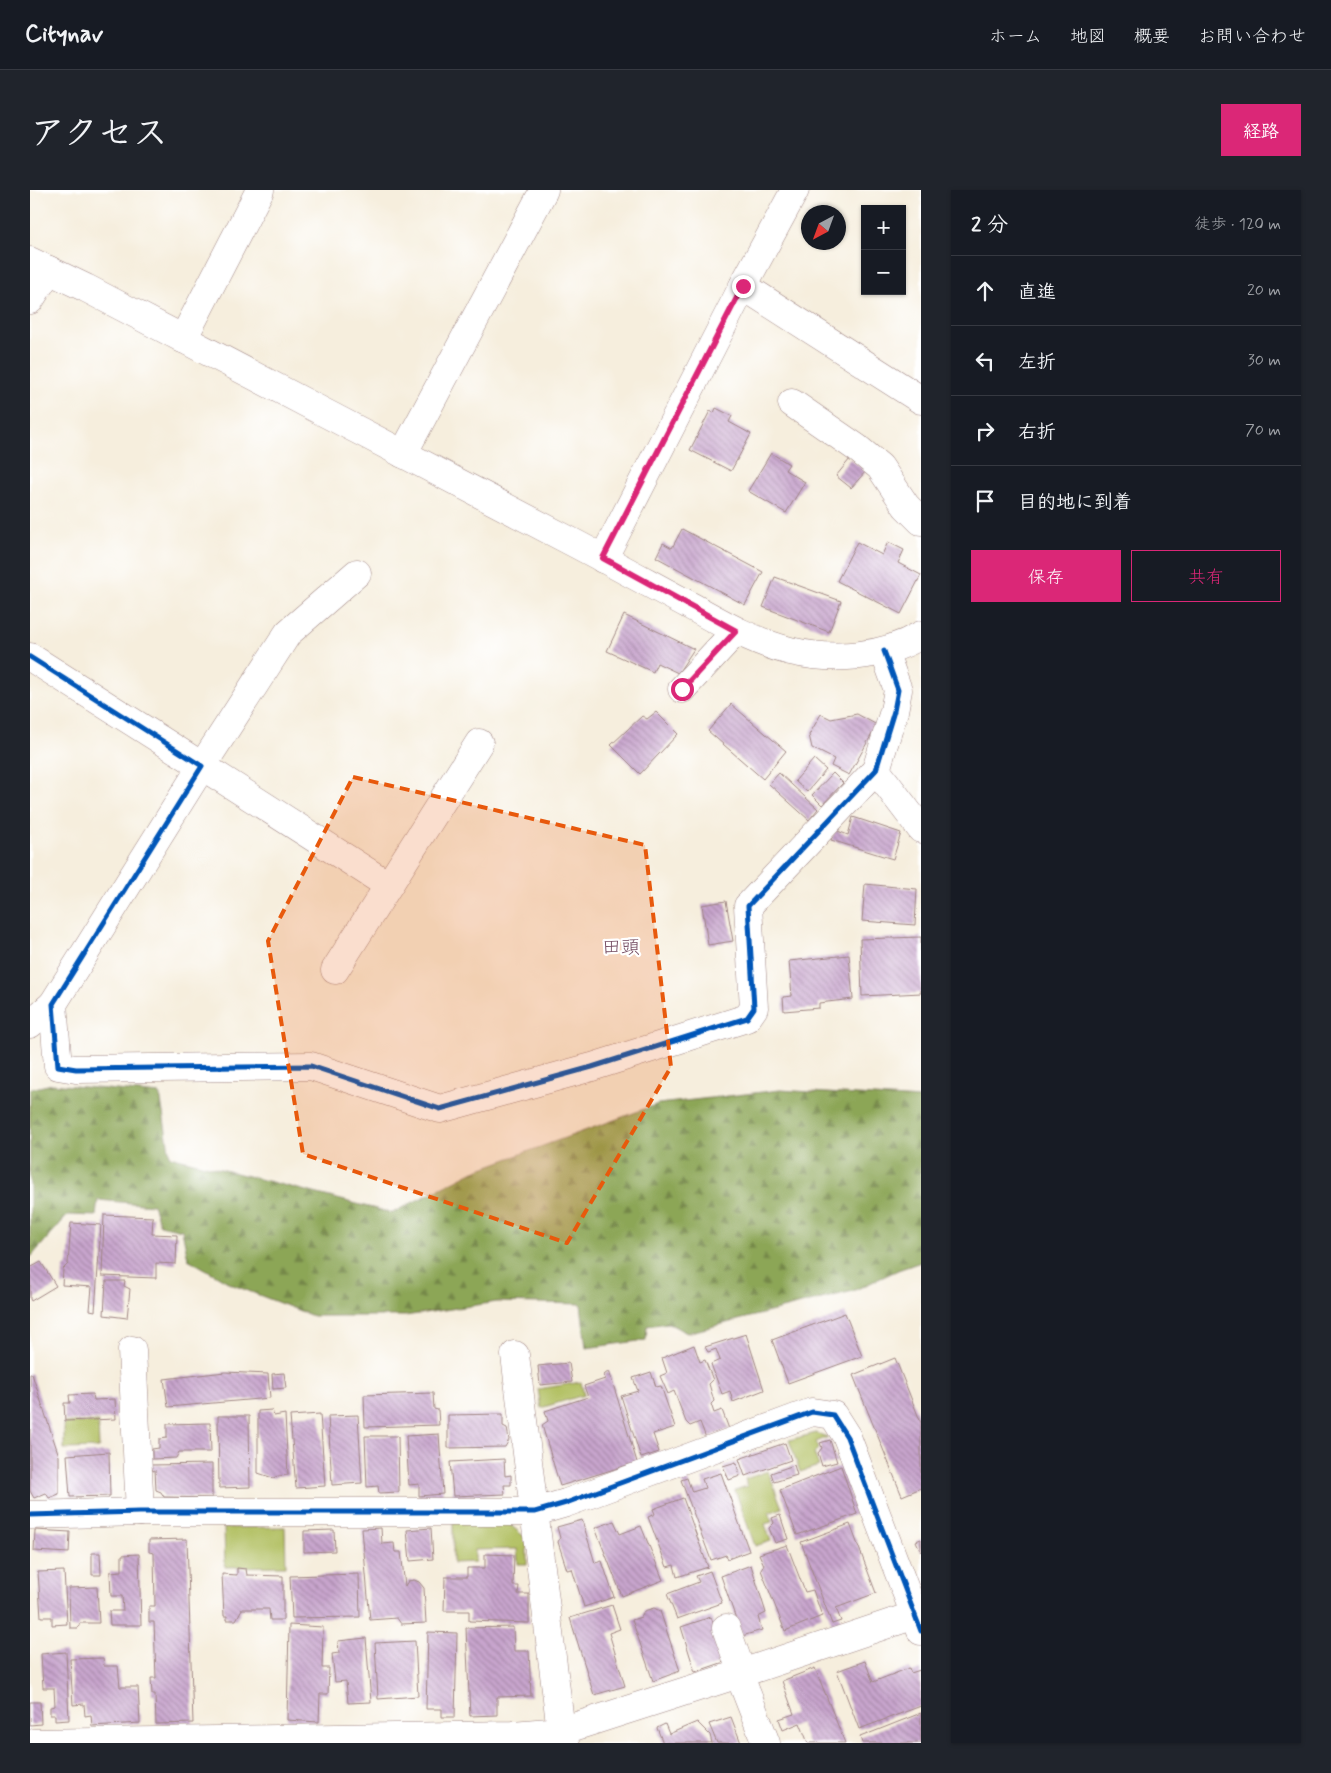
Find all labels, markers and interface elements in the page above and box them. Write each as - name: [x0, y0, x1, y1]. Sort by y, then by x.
- text: Citynav: [25, 19, 103, 50]
- text: ホーム: [989, 25, 1042, 49]
- text: 地図: [1070, 25, 1106, 49]
- text: 概要: [1134, 25, 1170, 49]
- text: お問い合わせ: [1198, 25, 1306, 49]
- button: 経路: [1221, 104, 1301, 156]
- text: アクセス: [30, 111, 168, 157]
- north arrow: [801, 205, 846, 250]
- map controls: [861, 205, 906, 295]
- button: +: [861, 205, 906, 250]
- text: 2 分: [971, 211, 1008, 239]
- text: 徒歩 · 120 m: [1194, 214, 1281, 235]
- button: −: [861, 250, 906, 295]
- route end: [732, 275, 755, 298]
- icon: ahead: [971, 277, 999, 305]
- text: 直進: [1018, 280, 1056, 305]
- text: 20 m: [1247, 280, 1281, 301]
- icon: left: [971, 347, 999, 375]
- text: 左折: [1018, 350, 1056, 375]
- text: 30 m: [1248, 350, 1281, 371]
- icon: right: [971, 417, 999, 445]
- text: 右折: [1018, 420, 1056, 445]
- text: 70 m: [1245, 420, 1281, 441]
- icon: arrive: [971, 487, 999, 515]
- text: 目的地に到着: [1018, 490, 1132, 515]
- button: 保存: [971, 550, 1121, 602]
- button: 共有: [1131, 550, 1281, 602]
- route start: [671, 678, 694, 701]
- district label: 田頭: [602, 935, 640, 960]

